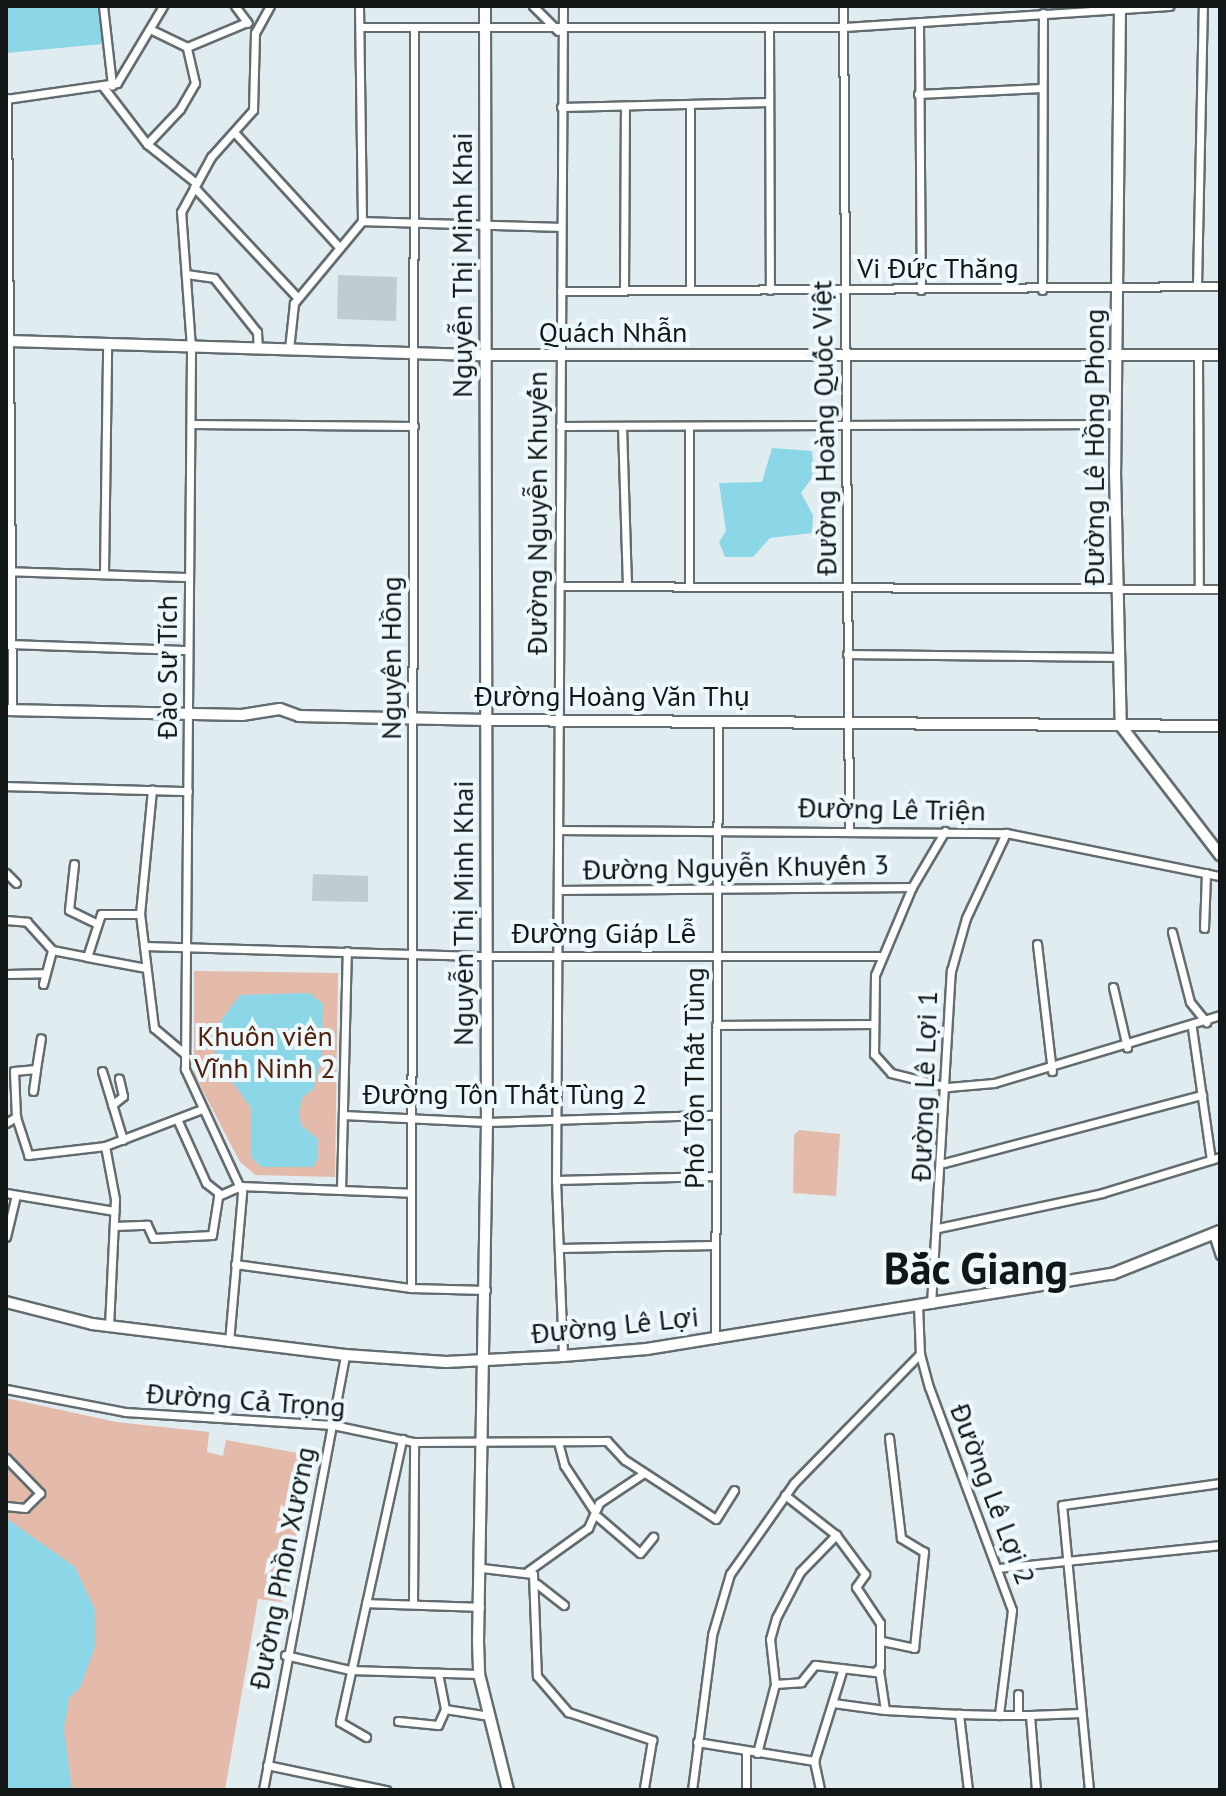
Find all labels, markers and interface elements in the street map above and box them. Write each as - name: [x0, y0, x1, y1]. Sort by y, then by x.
- street label: Nguyễn Thị Minh Khai: [445, 132, 479, 398]
- street label: Vi Đức Thăng: [856, 251, 1020, 285]
- street label: Đường Hoàng Quốc Việt: [805, 279, 843, 577]
- street label: Đường Lê Hồng Phong: [1077, 309, 1111, 585]
- street label: Quách Nhẫn: [539, 315, 687, 349]
- street label: Đường Nguyễn Khuyến: [520, 371, 554, 655]
- street label: Nguyên Hồng: [374, 576, 408, 740]
- street label: Đào Sư Tích: [150, 595, 184, 739]
- street label: Đường Hoàng Văn Thụ: [474, 679, 750, 713]
- street label: Nguyễn Thị Minh Khai: [446, 780, 480, 1046]
- street label: Đường Lê Triện: [798, 791, 986, 827]
- street label: Đường Nguyễn Khuyến 3: [583, 848, 889, 886]
- street label: Đường Giáp Lễ: [512, 916, 696, 950]
- street label: Phố Tôn Thất Tùng: [677, 966, 711, 1190]
- street label: Đường Lê Lợi 1: [904, 990, 944, 1182]
- park label: Khuôn viên Vĩnh Ninh 2: [194, 1019, 336, 1085]
- street label: Đường Tôn Thất Tùng 2: [361, 1077, 649, 1111]
- district label: Bắc Giang: [883, 1242, 1069, 1294]
- street label: Đường Lê Lợi: [530, 1300, 700, 1350]
- street label: Đường Cả Trọng: [145, 1376, 347, 1424]
- street label: Đường Lê Lợi 2: [943, 1399, 1043, 1589]
- street label: Đường Phồn Xương: [242, 1443, 322, 1693]

